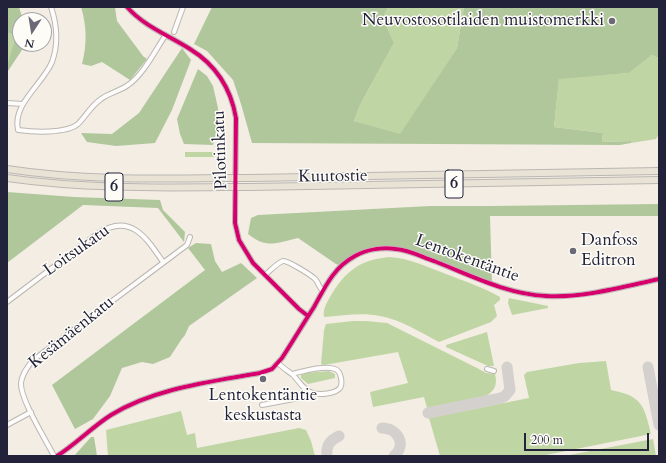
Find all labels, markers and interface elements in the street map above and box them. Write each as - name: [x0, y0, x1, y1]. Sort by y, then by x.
- place label: Neuvostosotilaiden muistomerkki: [362, 11, 604, 31]
- north arrow: [12, 12, 52, 52]
- marker: Neuvostosotilaiden muistomerkki: [607, 16, 617, 26]
- text: N: [23, 35, 36, 52]
- street label: Pilotinkatu: [209, 110, 233, 190]
- street label: Kuutostie: [298, 166, 368, 188]
- road number: 6: [445, 170, 463, 198]
- road number: 6: [105, 173, 123, 201]
- street label: Loitsukatu: [40, 221, 114, 281]
- street label: Lentokentäntie: [412, 231, 522, 287]
- place label: Danfoss Editron: [581, 231, 638, 271]
- marker: Danfoss Editron: [568, 246, 578, 256]
- street label: Kesämäenkatu: [25, 292, 119, 374]
- marker: Lentokentäntie keskustasta: [258, 374, 268, 384]
- place label: Lentokentäntie keskustasta: [208, 386, 318, 426]
- scale bar: [526, 425, 651, 451]
- text: 200 m: [531, 432, 563, 448]

